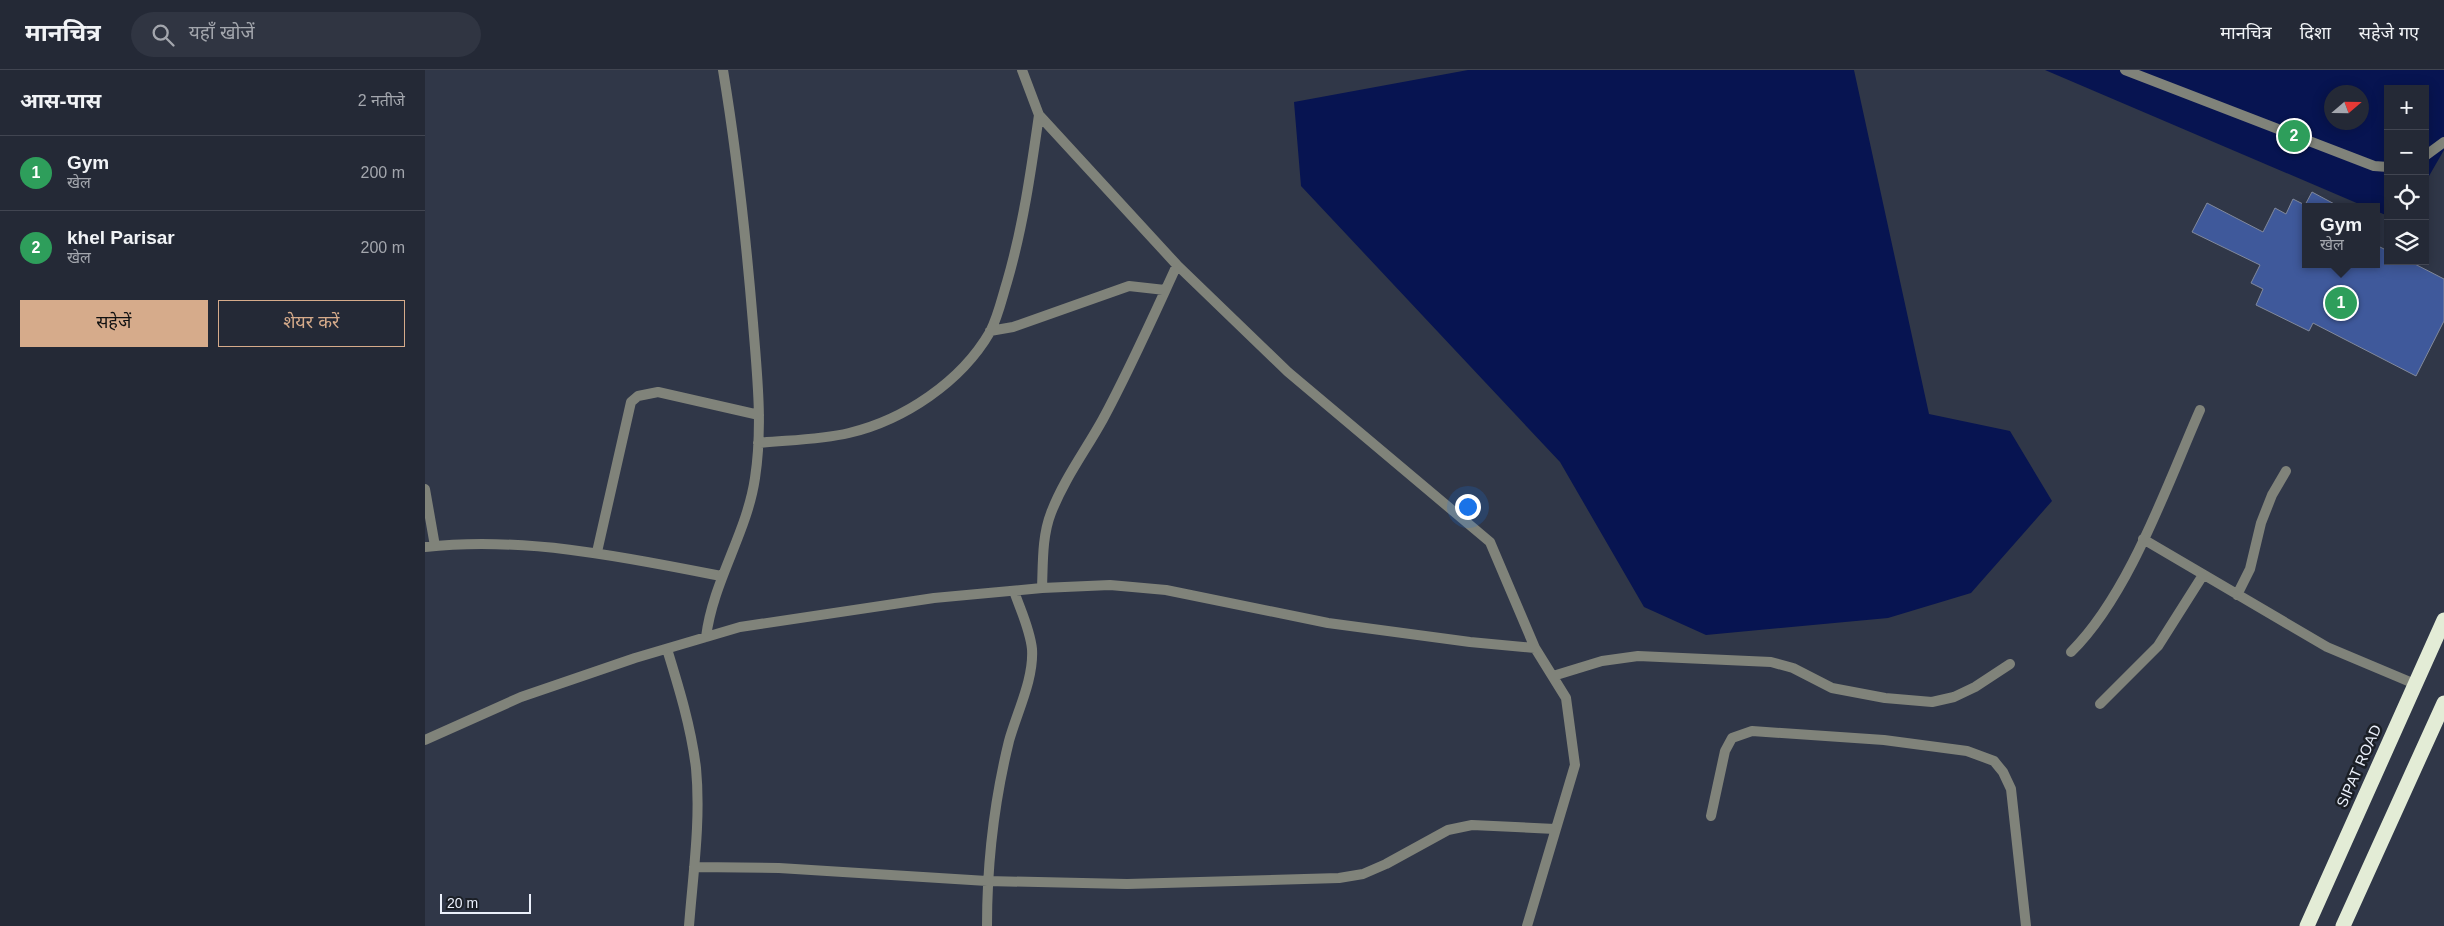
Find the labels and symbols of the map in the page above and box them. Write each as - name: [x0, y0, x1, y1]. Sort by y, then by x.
- north arrow: [2324, 85, 2369, 130]
- pin: 2: [2278, 117, 2310, 155]
- pin: 1: [2325, 284, 2357, 322]
- your location: [1455, 494, 1481, 520]
- street label: SIPAT ROAD: [2333, 722, 2384, 810]
- scale bar: [440, 891, 531, 914]

